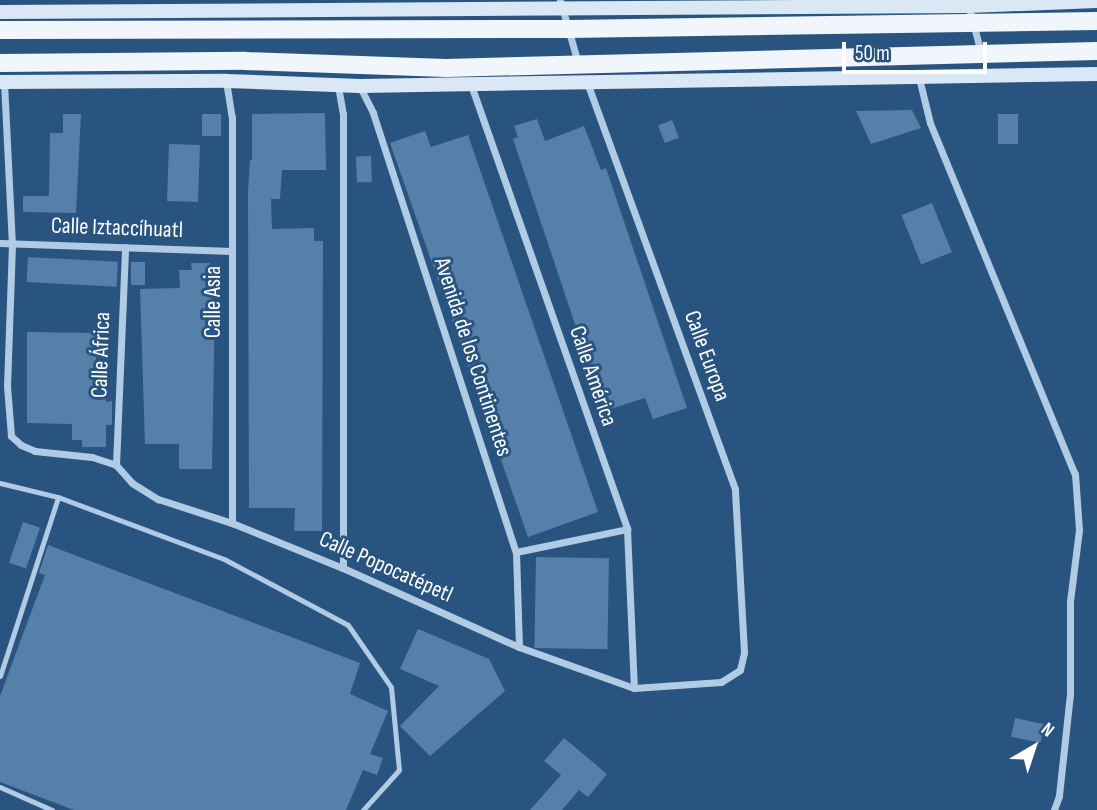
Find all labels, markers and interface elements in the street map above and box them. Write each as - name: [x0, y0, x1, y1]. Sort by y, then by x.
- scale bar: [845, 28, 990, 72]
- text: 50 m: [855, 41, 890, 66]
- street label: Calle Iztaccíhuatl: [51, 212, 183, 244]
- street label: Avenida de los Continentes: [428, 254, 518, 460]
- street label: Calle Asia: [199, 266, 227, 338]
- street label: Calle Europa: [678, 307, 736, 405]
- street label: Calle África: [86, 311, 116, 399]
- street label: Calle América: [563, 322, 623, 430]
- street label: Calle Popocatépetl: [315, 525, 457, 609]
- north arrow: [999, 712, 1069, 782]
- text: N: [1036, 718, 1059, 742]

